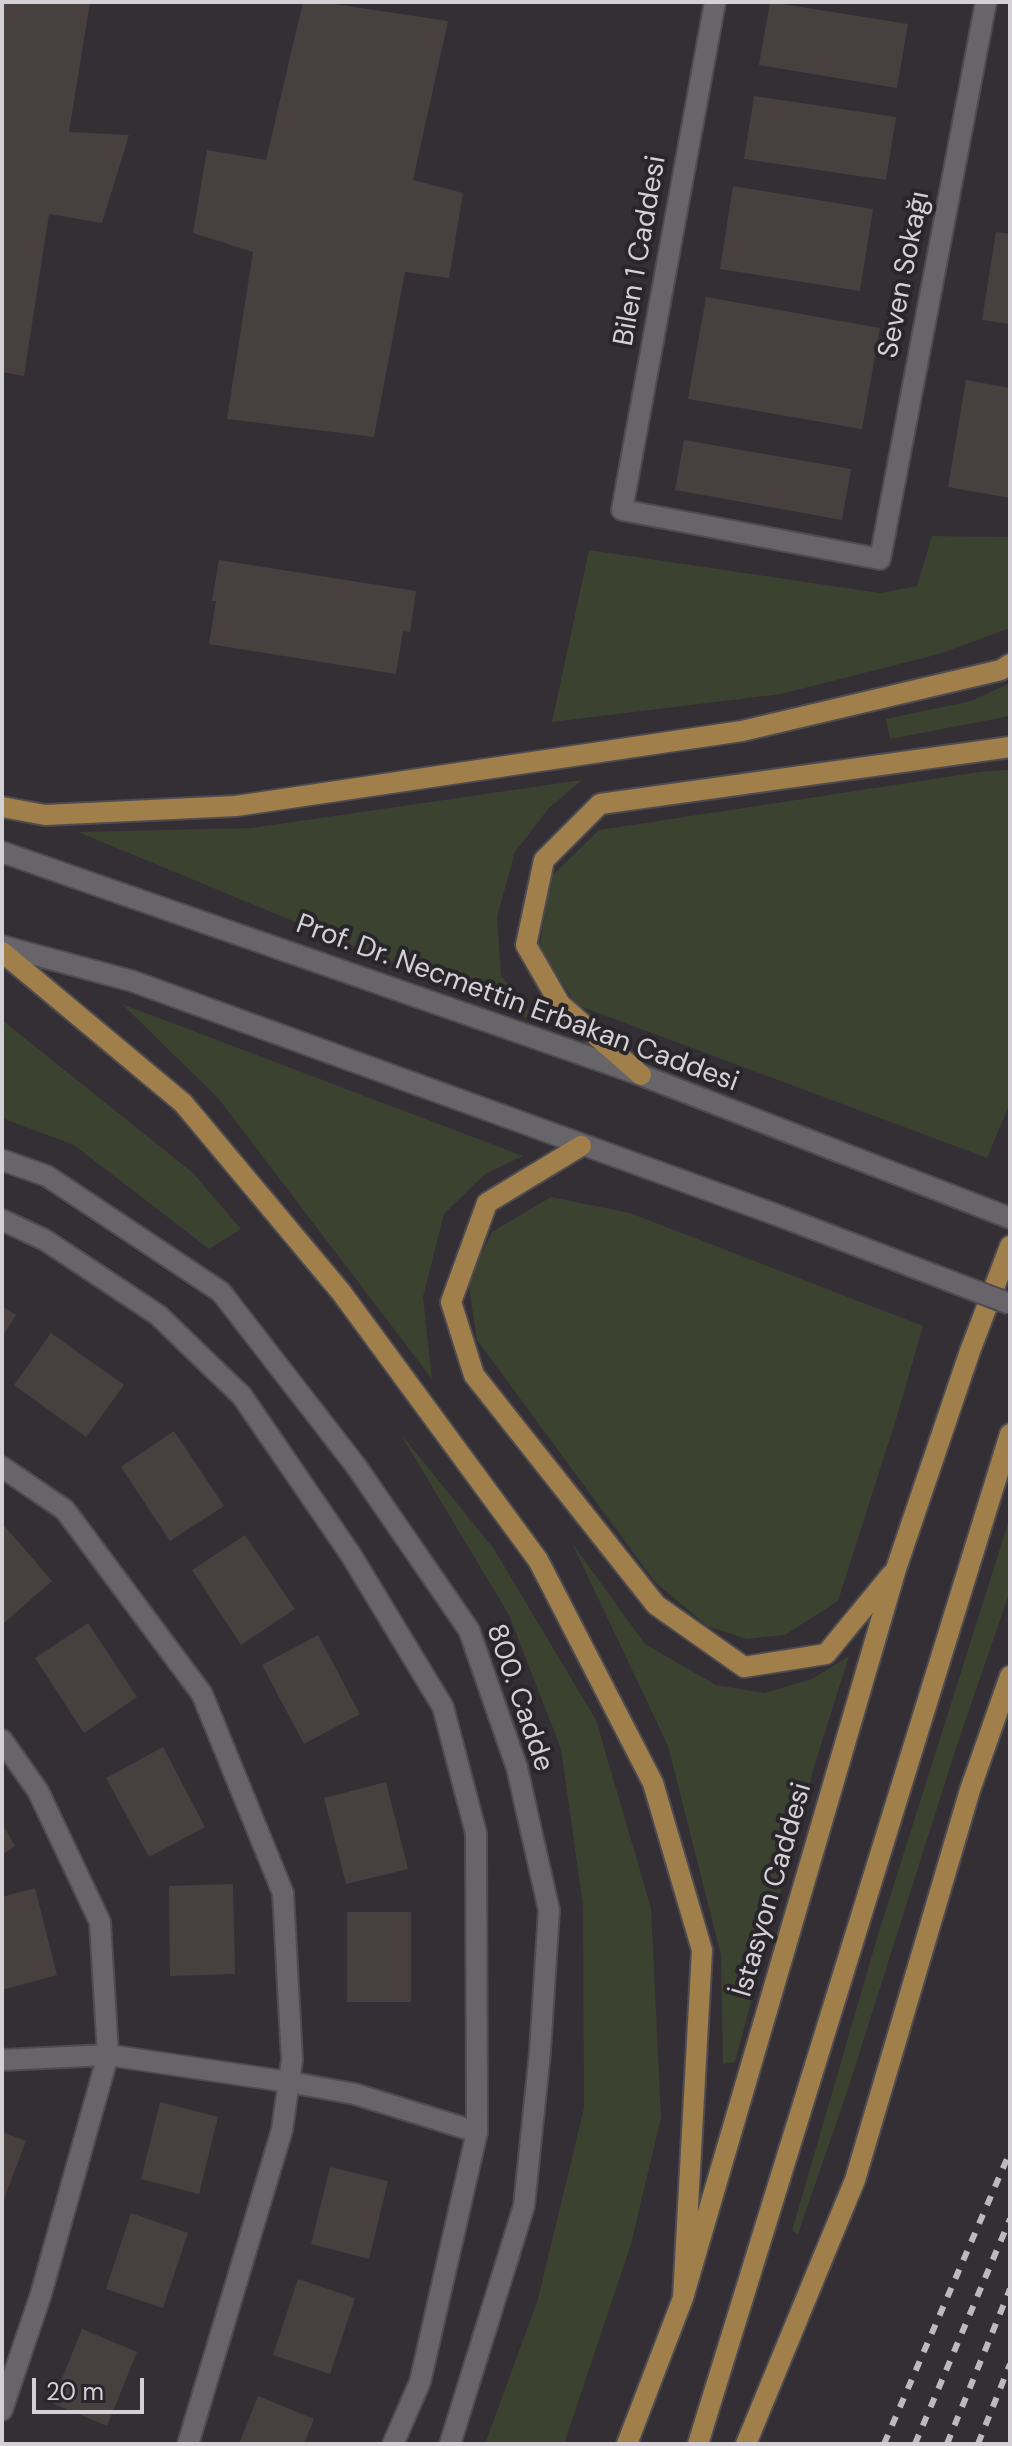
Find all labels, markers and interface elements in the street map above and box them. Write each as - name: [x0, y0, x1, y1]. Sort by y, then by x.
- street label: Bilen 1 Caddesi: [608, 153, 674, 349]
- street label: Seven Sokağı: [872, 189, 938, 361]
- street label: Prof. Dr. Necmettin Erbakan Caddesi: [291, 908, 743, 1100]
- street label: 800. Cadde: [478, 1620, 560, 1776]
- street label: İstasyon Caddesi: [726, 1779, 820, 2001]
- scale bar: [36, 2362, 148, 2412]
- text: 20 m: [46, 2376, 104, 2407]

